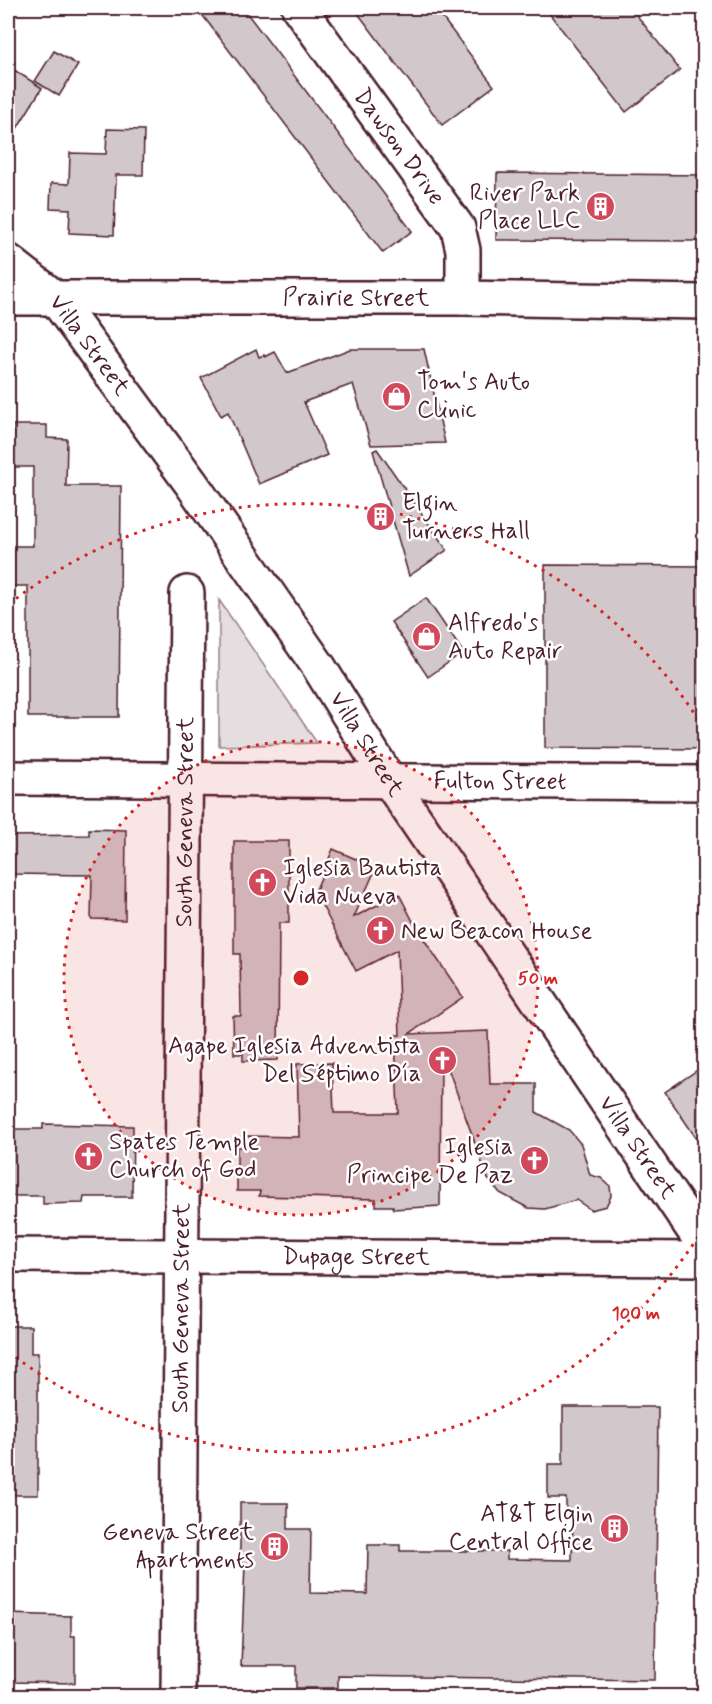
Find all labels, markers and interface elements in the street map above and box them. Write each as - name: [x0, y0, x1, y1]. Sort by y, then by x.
- street label: Dawson Drive: [346, 82, 452, 211]
- place label: River Park Place LLC: [470, 178, 580, 237]
- building icon: River Park Place LLC: [585, 191, 617, 223]
- street label: Prairie Street: [283, 283, 429, 314]
- street label: Villa Street: [42, 288, 137, 402]
- place label: Tom's Auto Clinic: [417, 367, 530, 426]
- shop icon: Tom's Auto Clinic: [380, 380, 412, 412]
- place label: Elgin Turners Hall: [402, 488, 530, 547]
- building icon: Elgin Turners Hall: [365, 501, 397, 533]
- place label: Alfredo's Auto Repair: [448, 608, 562, 667]
- shop icon: Alfredo's Auto Repair: [411, 621, 443, 653]
- street label: Villa Street: [322, 685, 411, 803]
- street label: South Geneva Street: [169, 717, 201, 927]
- street label: Fulton Street: [433, 766, 567, 798]
- place label: Iglesia Bautista Vida Nueva: [283, 853, 442, 912]
- church icon: Iglesia Bautista Vida Nueva: [246, 866, 278, 898]
- church icon: New Beacon House: [364, 915, 396, 947]
- place label: New Beacon House: [401, 916, 592, 947]
- text: 50 m: [518, 967, 558, 991]
- centre of rings: [291, 968, 311, 988]
- place label: Agape Iglesia Adventista Del Séptimo Día: [168, 1031, 421, 1090]
- church icon: Agape Iglesia Adventista Del Séptimo Día: [426, 1044, 458, 1076]
- street label: Villa Street: [592, 1089, 684, 1205]
- place label: Spates Temple Church of God: [109, 1127, 260, 1186]
- place label: Iglesia Principe De Paz: [347, 1132, 513, 1191]
- church icon: Spates Temple Church of God: [72, 1140, 104, 1172]
- church icon: Iglesia Principe De Paz: [518, 1145, 550, 1177]
- street label: South Geneva Street: [165, 1203, 198, 1413]
- street label: Dupage Street: [282, 1241, 430, 1274]
- text: 100 m: [612, 1302, 660, 1326]
- place label: AT&T Elgin Central Office: [449, 1499, 593, 1558]
- building icon: AT&T Elgin Central Office: [598, 1512, 630, 1544]
- place label: Geneva Street Apartments: [102, 1517, 254, 1579]
- building icon: Geneva Street Apartments: [259, 1530, 291, 1562]

